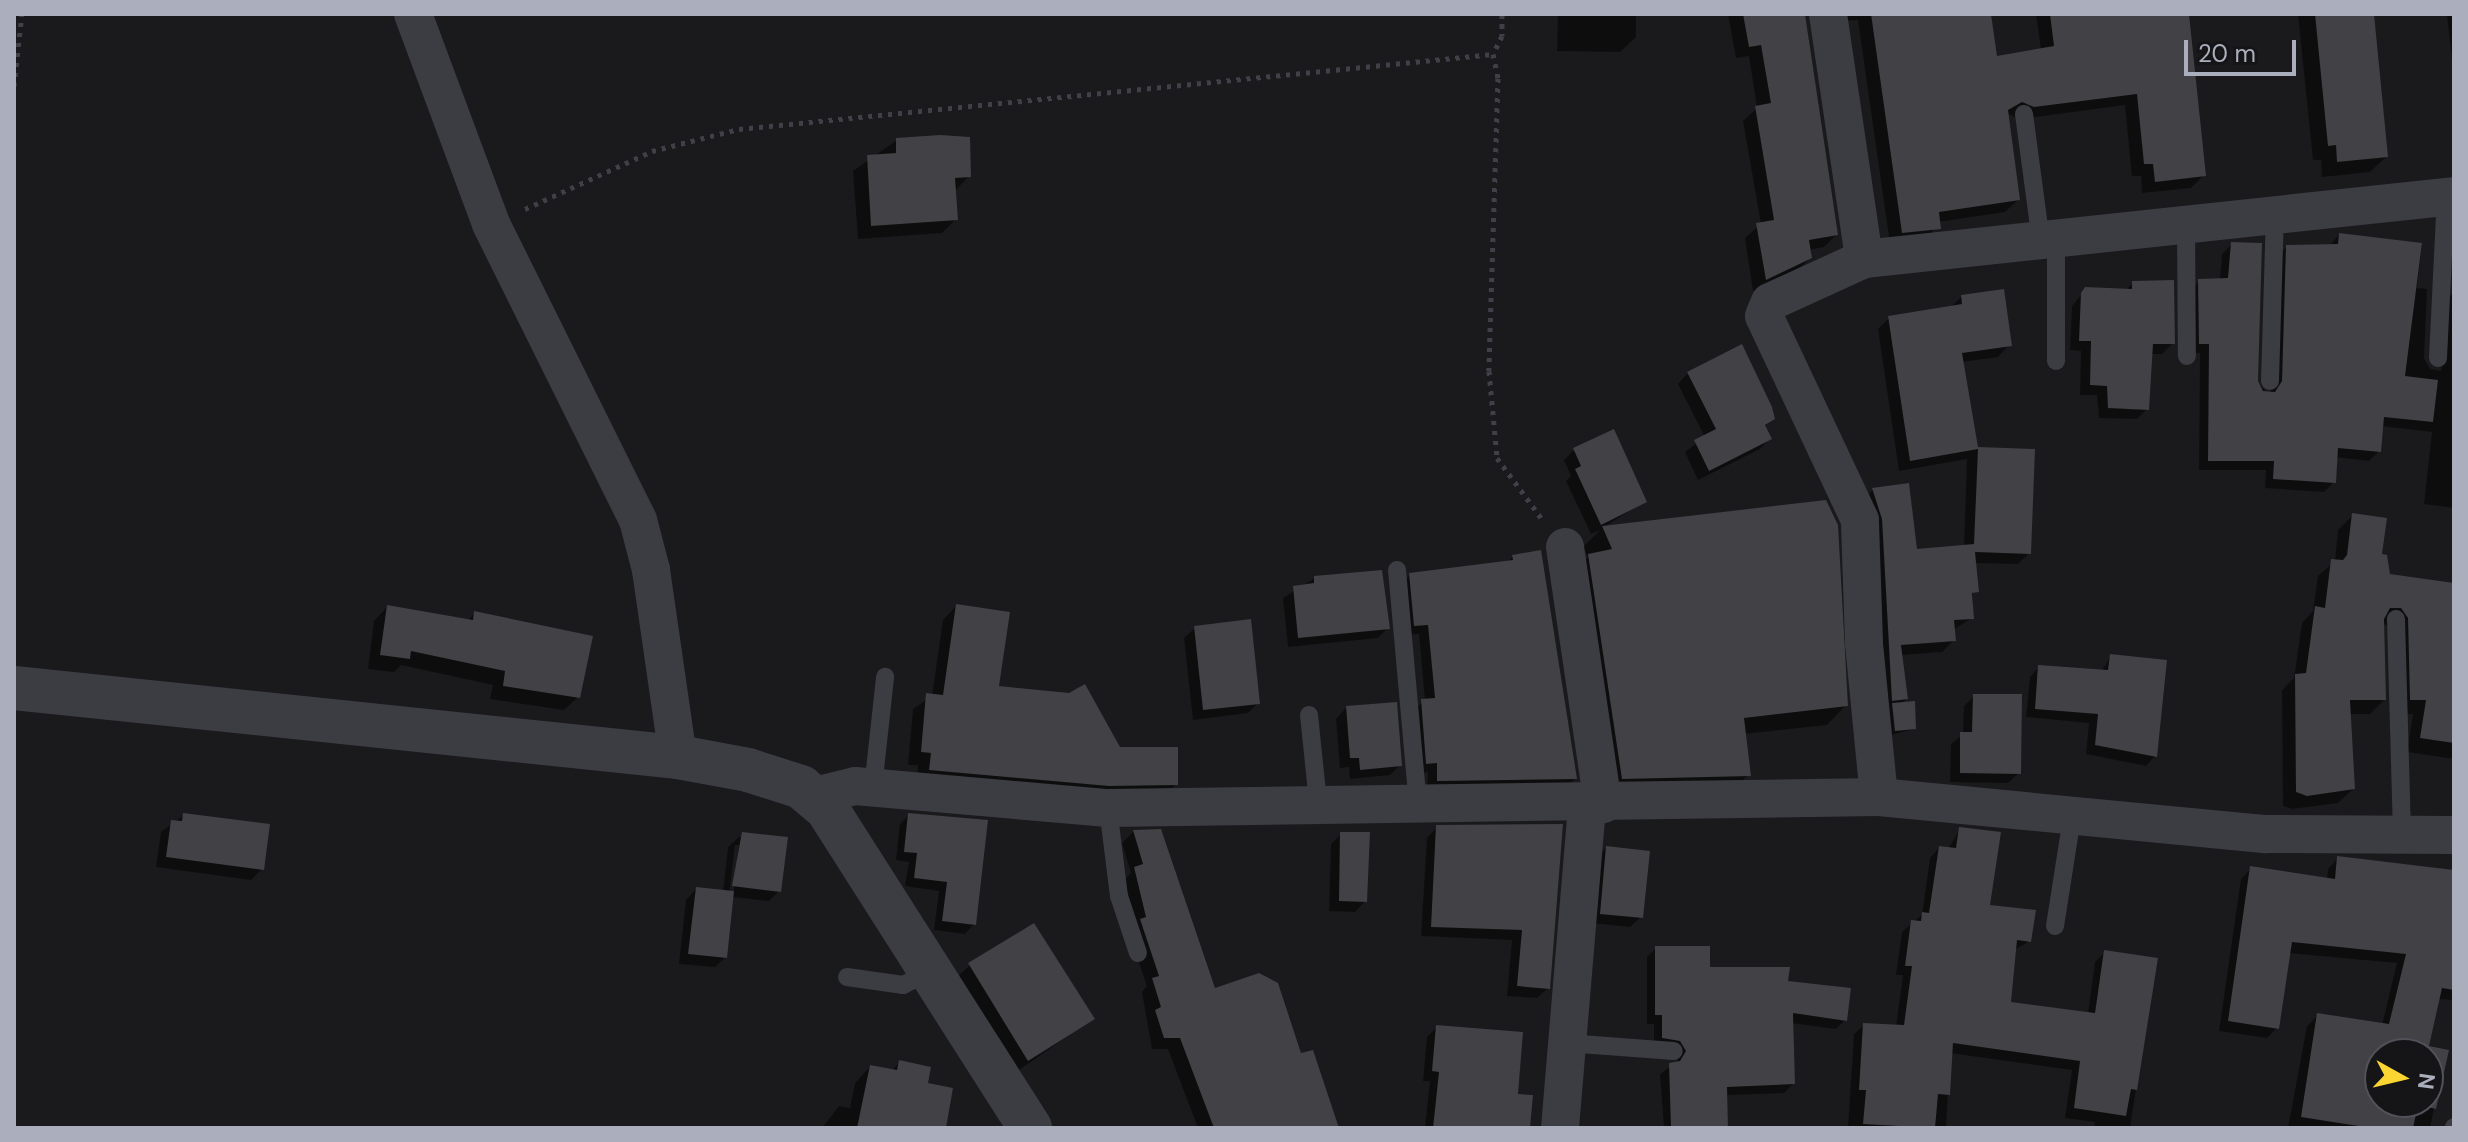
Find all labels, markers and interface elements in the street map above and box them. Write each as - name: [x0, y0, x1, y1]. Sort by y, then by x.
- scale bar: [2188, 24, 2300, 74]
- text: 20 m: [2198, 38, 2256, 69]
- north arrow: [2364, 1038, 2444, 1118]
- text: N: [2411, 1071, 2442, 1091]

